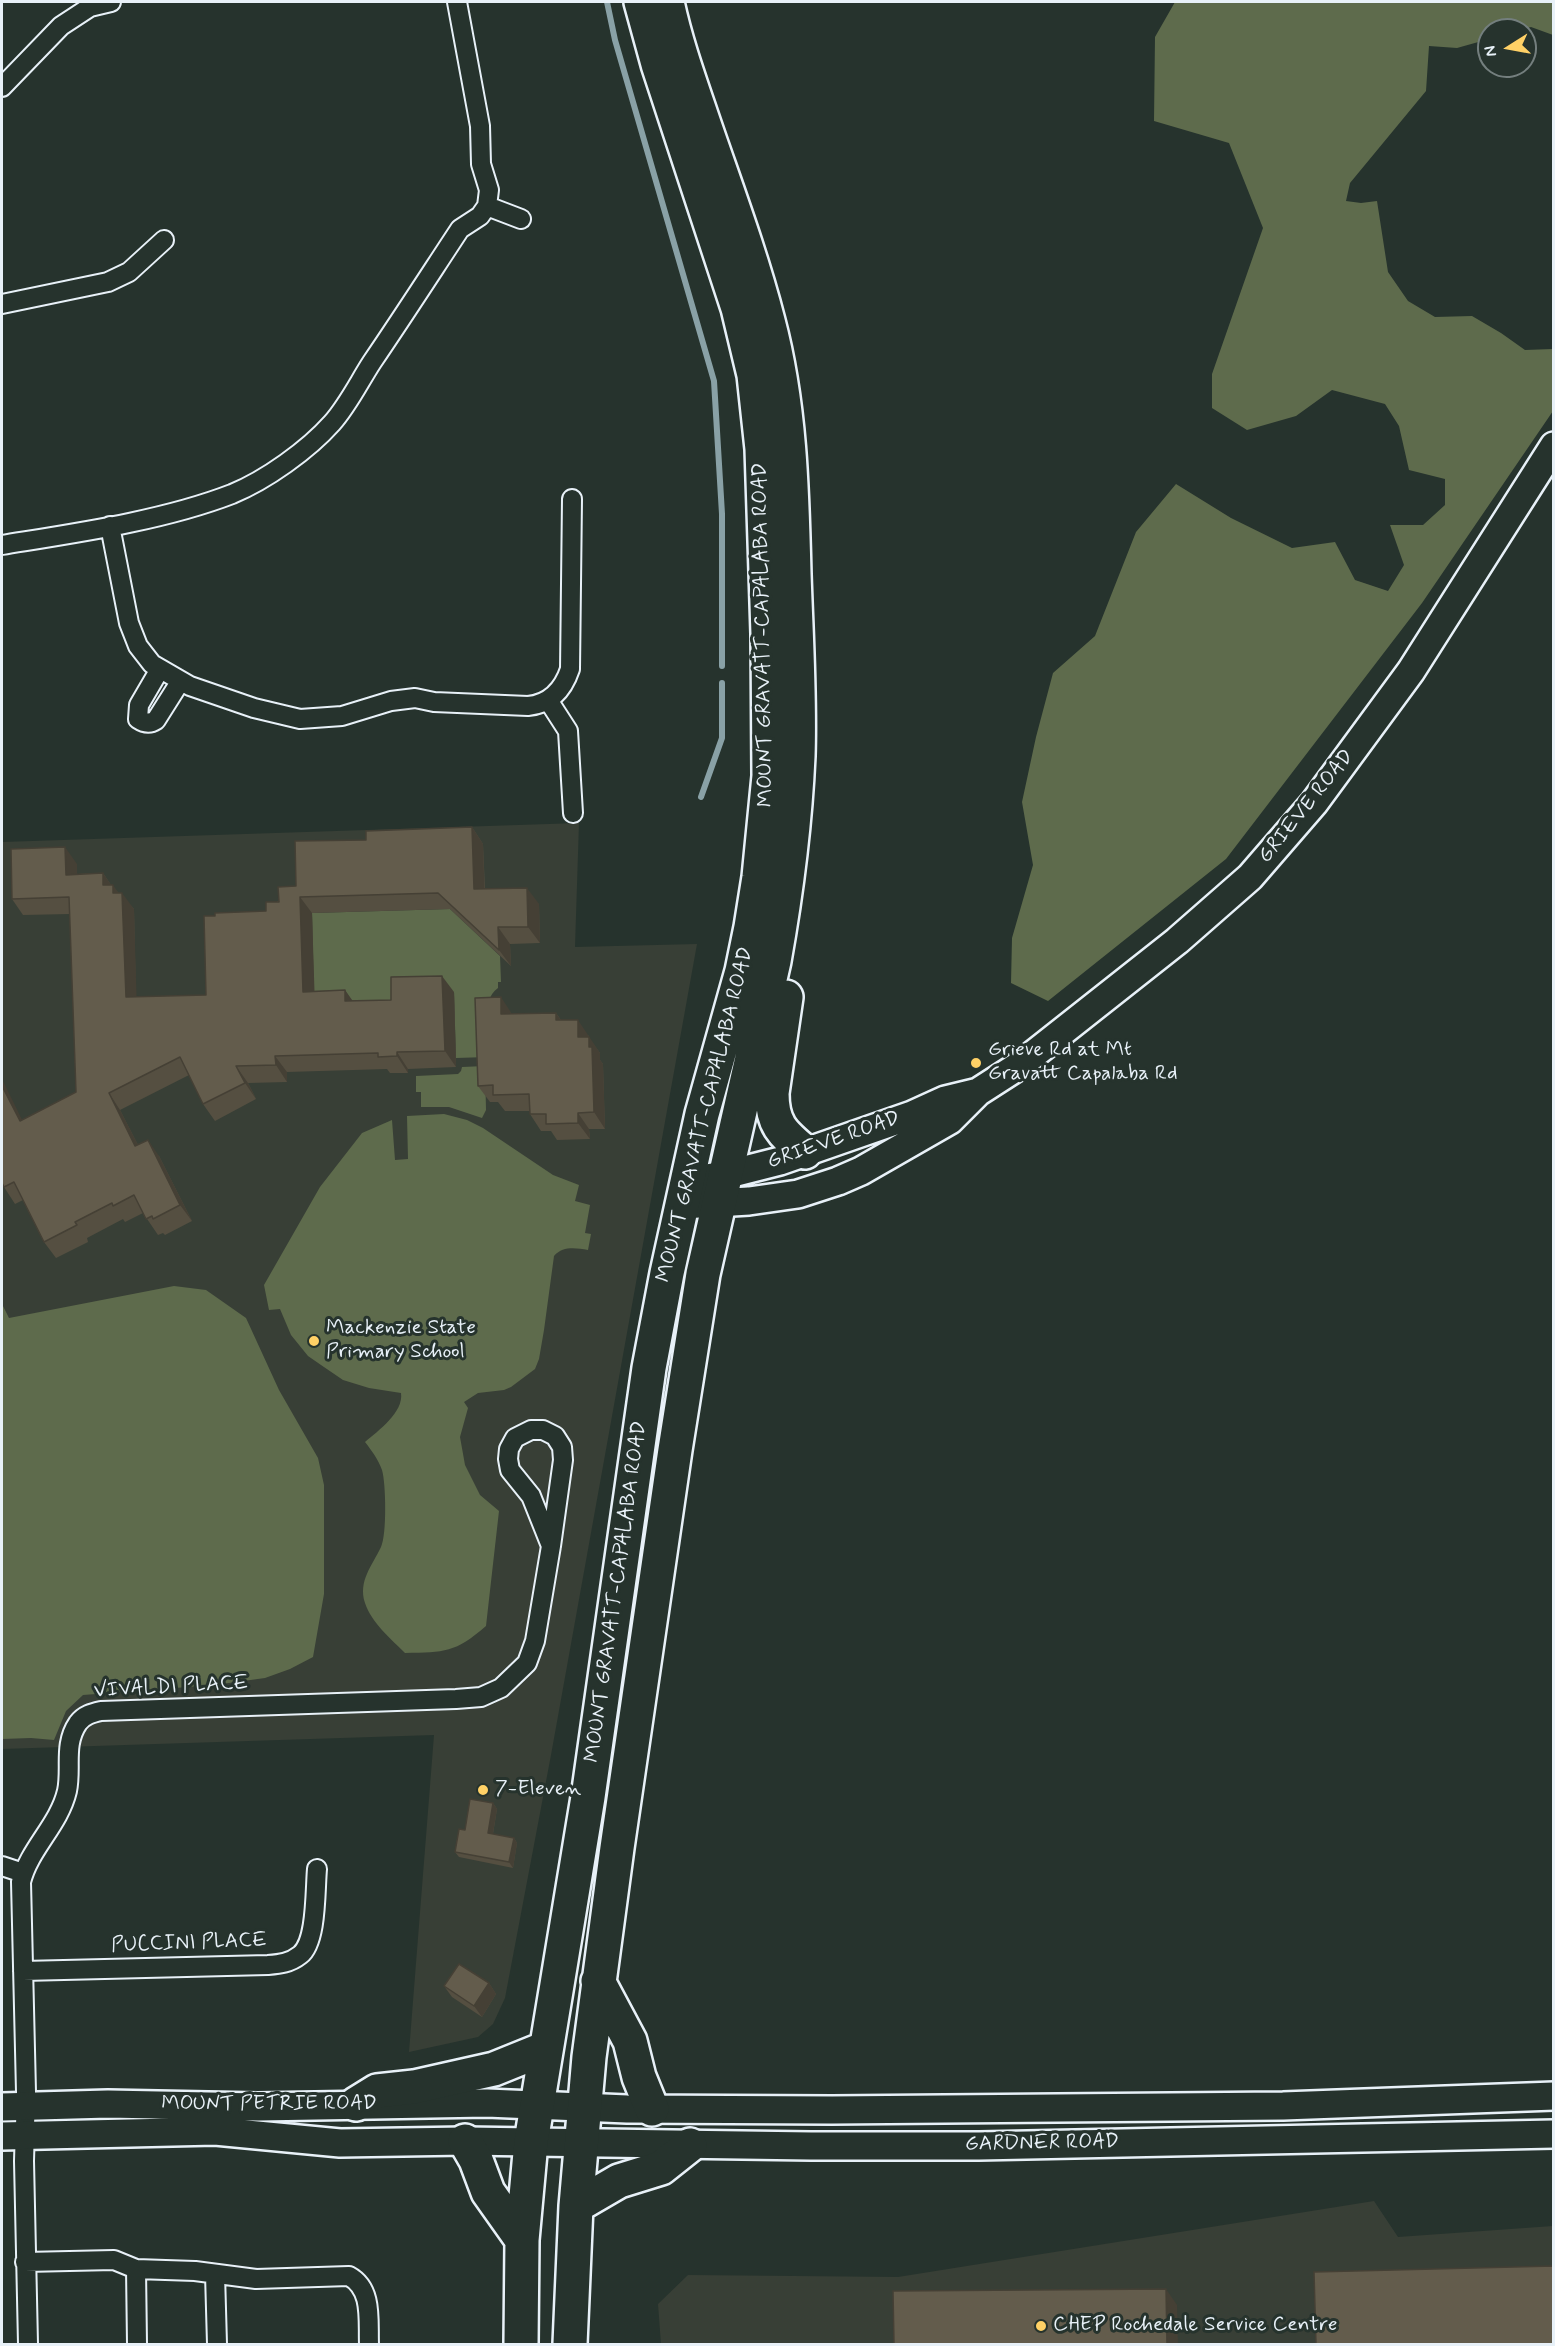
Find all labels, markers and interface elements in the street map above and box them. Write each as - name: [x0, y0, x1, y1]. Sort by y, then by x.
- north arrow: [1477, 18, 1537, 78]
- text: N: [1479, 44, 1502, 58]
- street label: MOUNT GRAVATT-CAPALABA ROAD: [748, 462, 780, 808]
- street label: GRIEVE ROAD: [1254, 745, 1360, 869]
- street label: MOUNT GRAVATT-CAPALABA ROAD: [652, 945, 760, 1285]
- place label: Grieve Rd at Mt Gravatt Capalaba Rd: [988, 1038, 1178, 1088]
- marker: Grieve Rd at Mt Gravatt Capalaba Rd: [969, 1056, 983, 1070]
- street label: GRIEVE ROAD: [764, 1107, 904, 1175]
- place label: Mackenzie State Primary School: [326, 1316, 476, 1366]
- marker: Mackenzie State Primary School: [307, 1334, 321, 1348]
- street label: MOUNT GRAVATT-CAPALABA ROAD: [581, 1420, 653, 1764]
- street label: VIVALDI PLACE: [93, 1671, 249, 1705]
- place label: 7-Eleven: [495, 1777, 581, 1803]
- marker: 7-Eleven: [476, 1783, 490, 1797]
- street label: PUCCINI PLACE: [111, 1929, 267, 1959]
- street label: MOUNT PETRIE ROAD: [161, 2092, 377, 2118]
- street label: GARDNER ROAD: [965, 2130, 1119, 2158]
- place label: CHEP Rochedale Service Centre: [1053, 2313, 1338, 2339]
- marker: CHEP Rochedale Service Centre: [1034, 2319, 1048, 2333]

